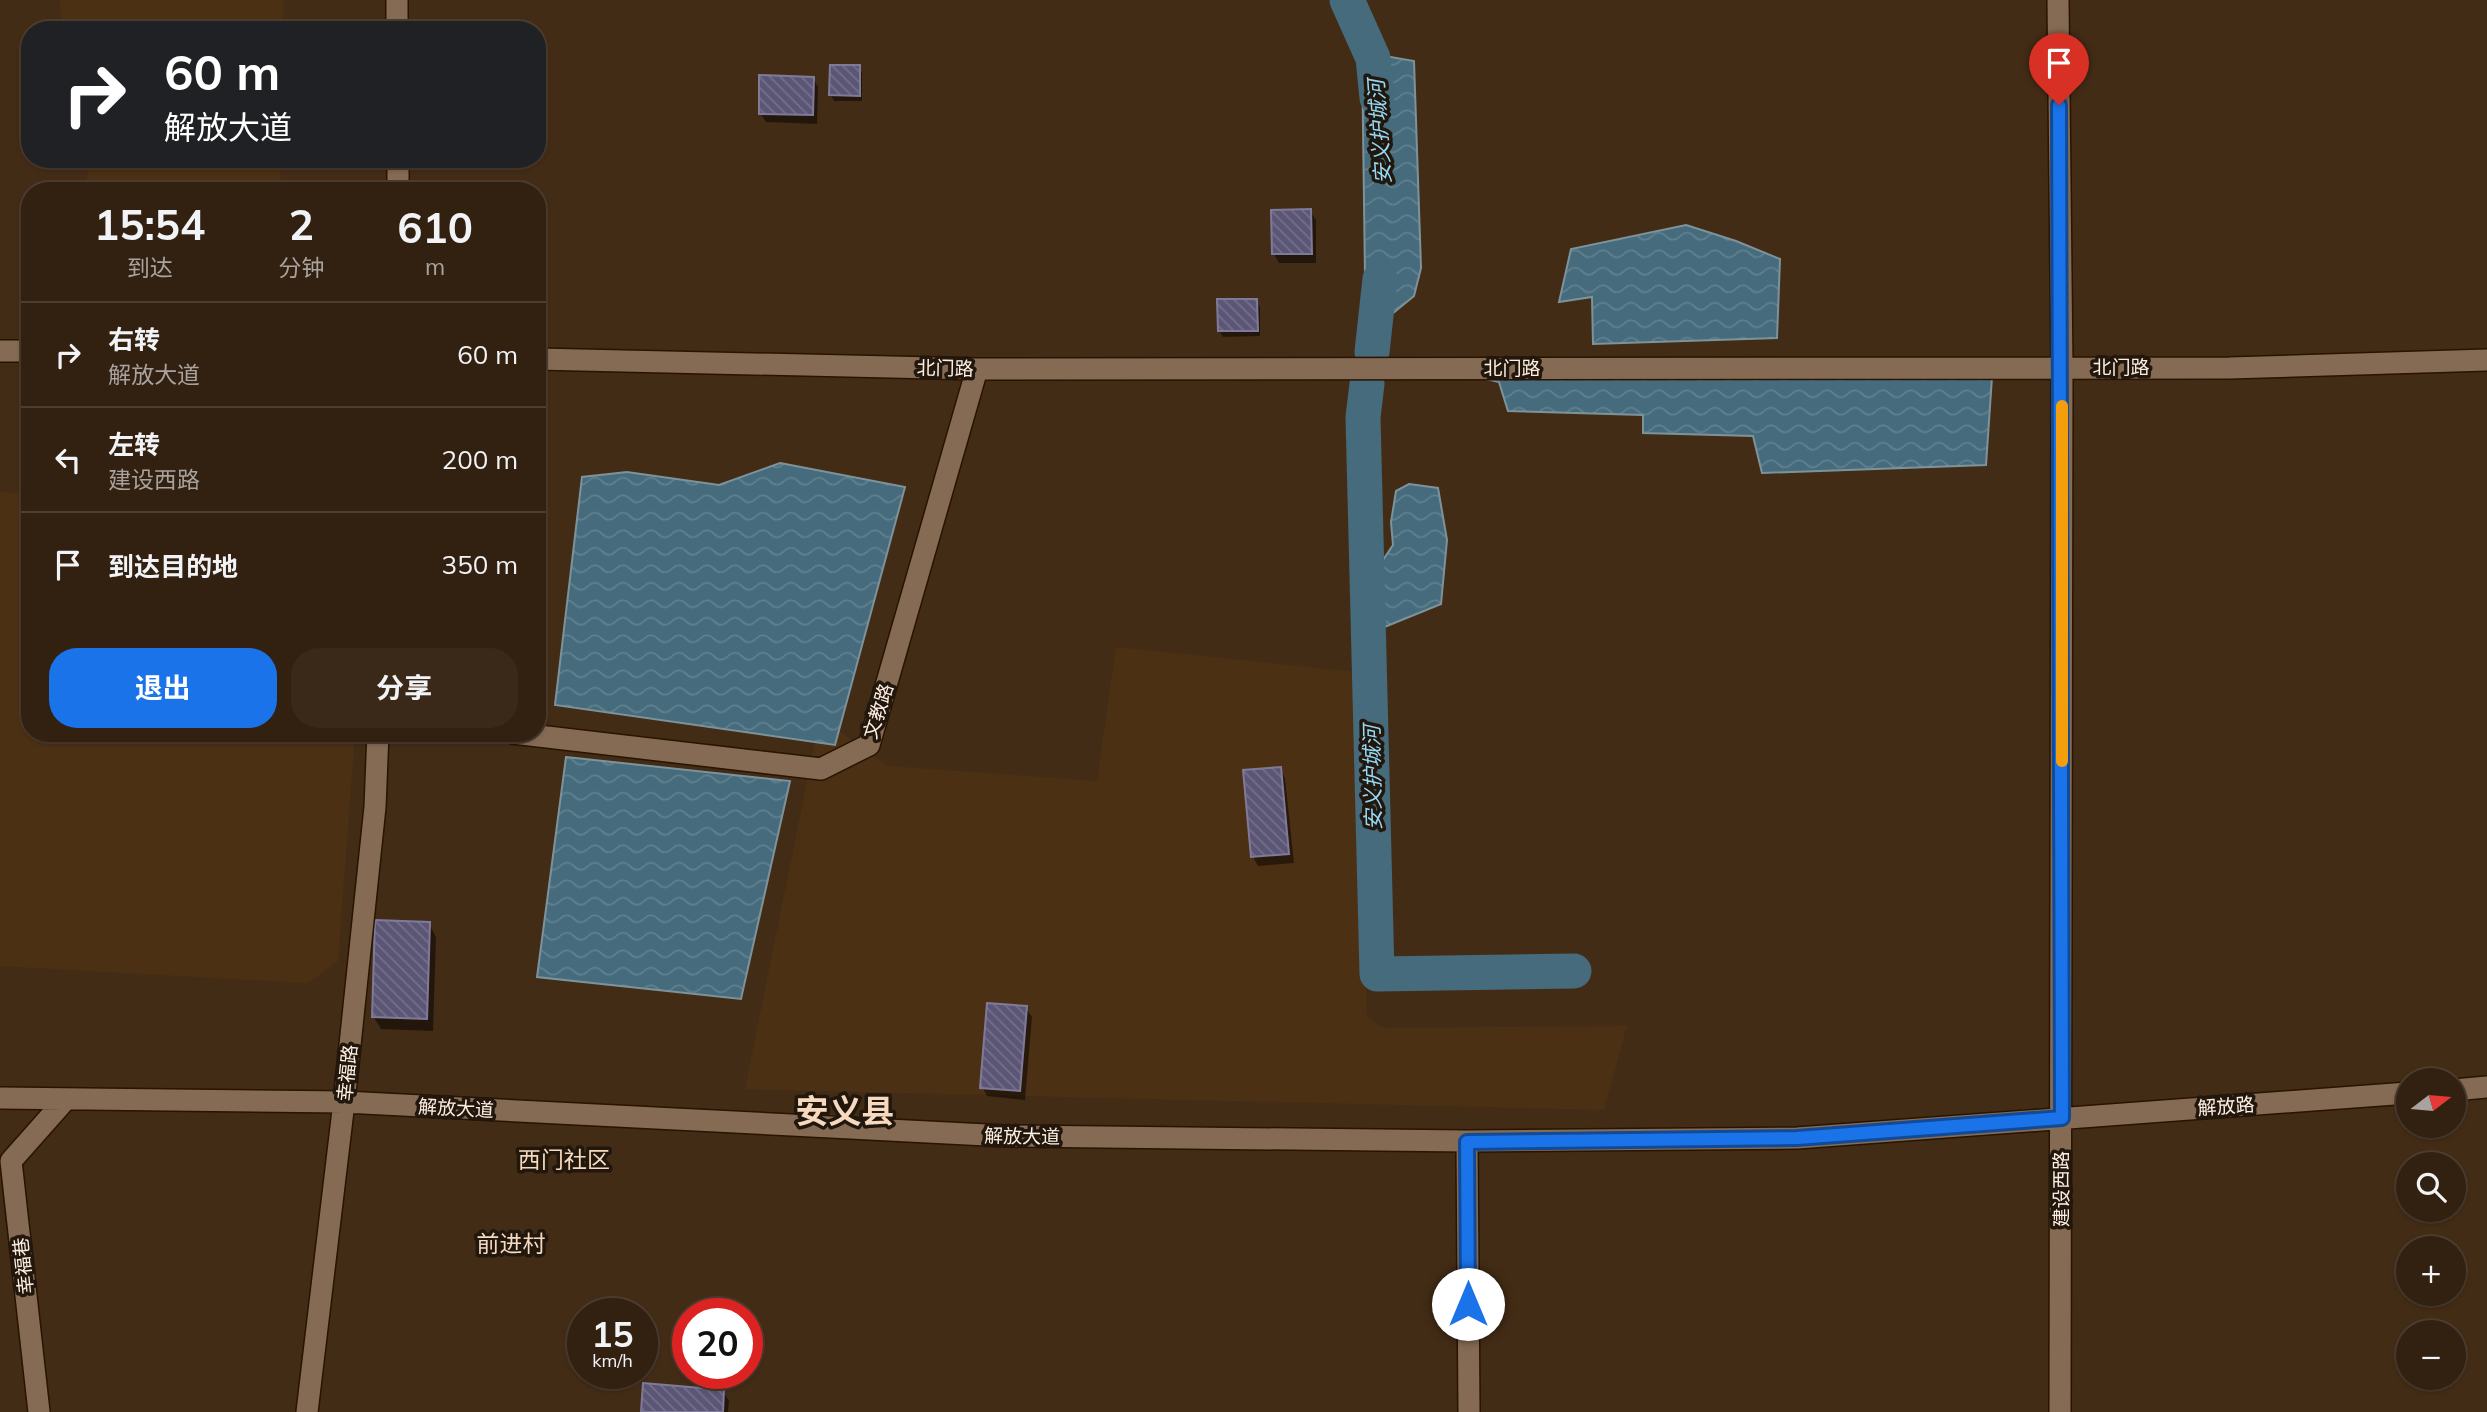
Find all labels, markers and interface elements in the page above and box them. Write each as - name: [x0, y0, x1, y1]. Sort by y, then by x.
- pin: [2029, 33, 2089, 105]
- text: 60 m: [164, 41, 280, 102]
- icon: arrive: [2040, 44, 2078, 82]
- icon: right: [49, 49, 140, 140]
- water label: 安义护城河: [1362, 75, 1396, 185]
- text: 解放大道: [164, 107, 292, 147]
- text: 15:54: [94, 198, 205, 251]
- text: 2: [289, 198, 314, 251]
- text: 610: [397, 201, 473, 254]
- text: m: [425, 252, 445, 281]
- text: 到达: [127, 253, 173, 282]
- text: 分钟: [278, 253, 324, 282]
- text: 右转: [108, 323, 160, 356]
- icon: right: [49, 336, 87, 374]
- text: 60 m: [457, 338, 518, 371]
- street label: 北门路: [2092, 355, 2150, 379]
- street label: 北门路: [916, 356, 974, 380]
- street label: 北门路: [1483, 356, 1541, 380]
- text: 解放大道: [108, 360, 200, 389]
- text: 左转: [108, 428, 160, 461]
- icon: left: [49, 441, 87, 479]
- text: 200 m: [442, 443, 518, 476]
- text: 建设西路: [108, 465, 200, 494]
- icon: arrive: [49, 546, 87, 584]
- text: 350 m: [442, 548, 518, 581]
- text: 到达目的地: [108, 550, 238, 583]
- button: 退出: [49, 648, 277, 728]
- button: 分享: [291, 648, 518, 728]
- street label: 文教路: [858, 680, 898, 742]
- water label: 安义护城河: [1358, 721, 1386, 831]
- street label: 幸福路: [332, 1043, 362, 1103]
- north arrow: [2396, 1068, 2466, 1138]
- map controls: [2396, 1068, 2466, 1390]
- district label: 安义县: [796, 1090, 895, 1131]
- street label: 解放路: [2197, 1092, 2255, 1120]
- street label: 解放大道: [417, 1094, 495, 1122]
- street label: 解放大道: [984, 1123, 1060, 1149]
- district label: 西门社区: [518, 1145, 610, 1174]
- street label: 建设西路: [2049, 1151, 2073, 1227]
- button: search: [2396, 1152, 2466, 1222]
- district label: 前进村: [477, 1229, 546, 1258]
- street label: 幸福巷: [8, 1236, 38, 1296]
- button: +: [2396, 1236, 2466, 1306]
- position arrow: [1431, 1267, 1505, 1341]
- speed limit sign: 20: [672, 1298, 763, 1389]
- text: 15: [591, 1312, 634, 1356]
- button: −: [2396, 1320, 2466, 1390]
- text: km/h: [592, 1349, 633, 1372]

